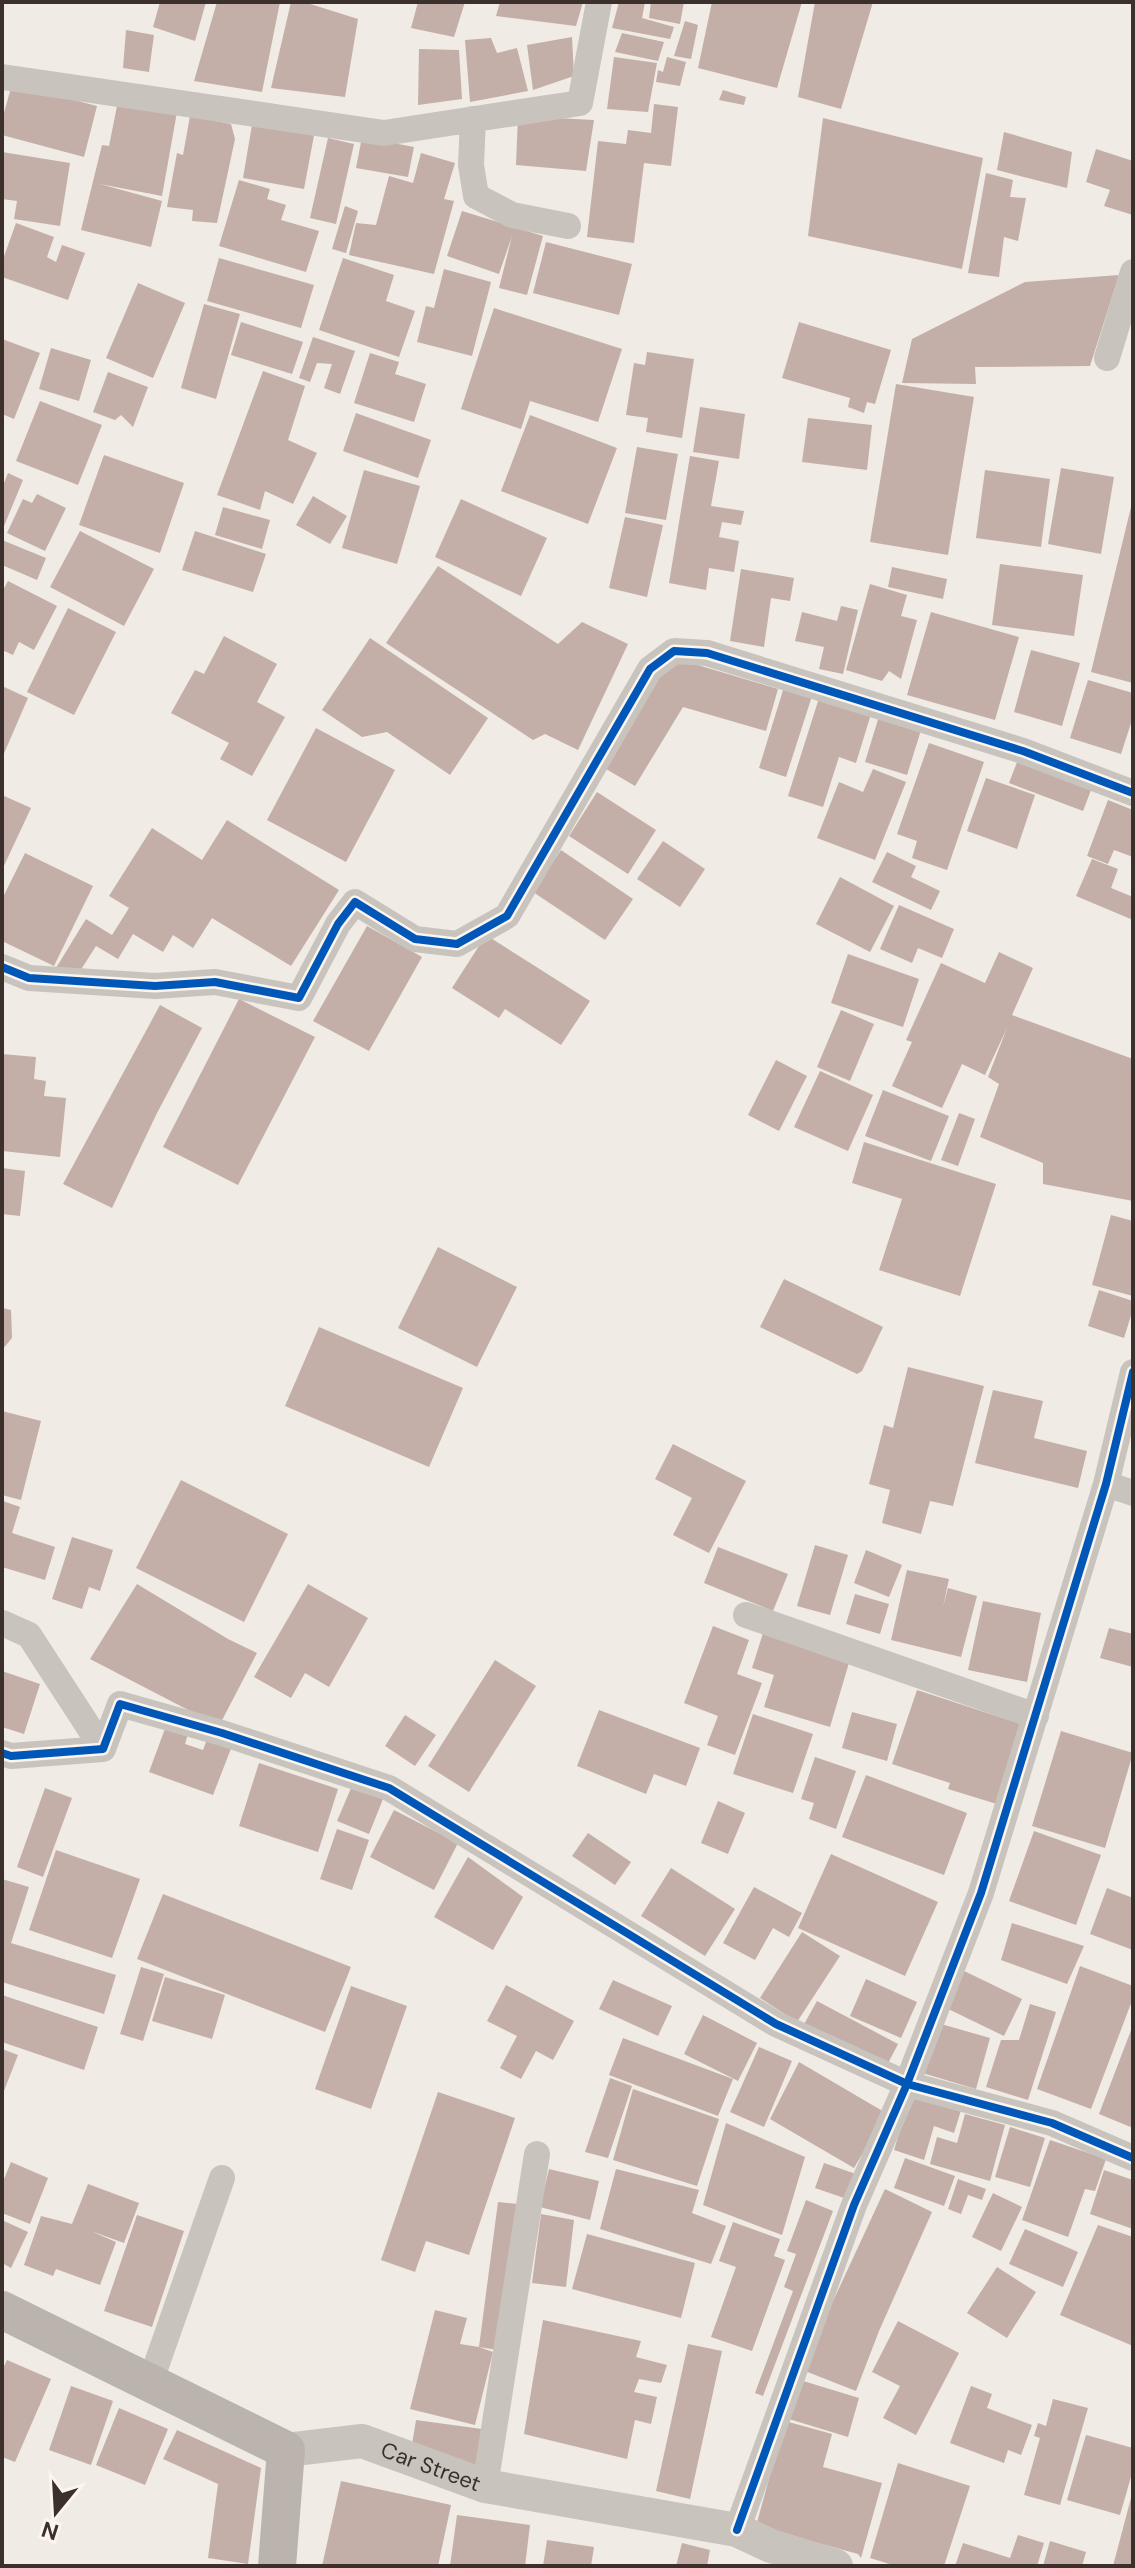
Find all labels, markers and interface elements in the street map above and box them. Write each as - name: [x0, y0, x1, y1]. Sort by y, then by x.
- street label: Car Street: [377, 2435, 485, 2498]
- north arrow: [16, 2472, 96, 2552]
- text: N: [38, 2514, 62, 2547]

